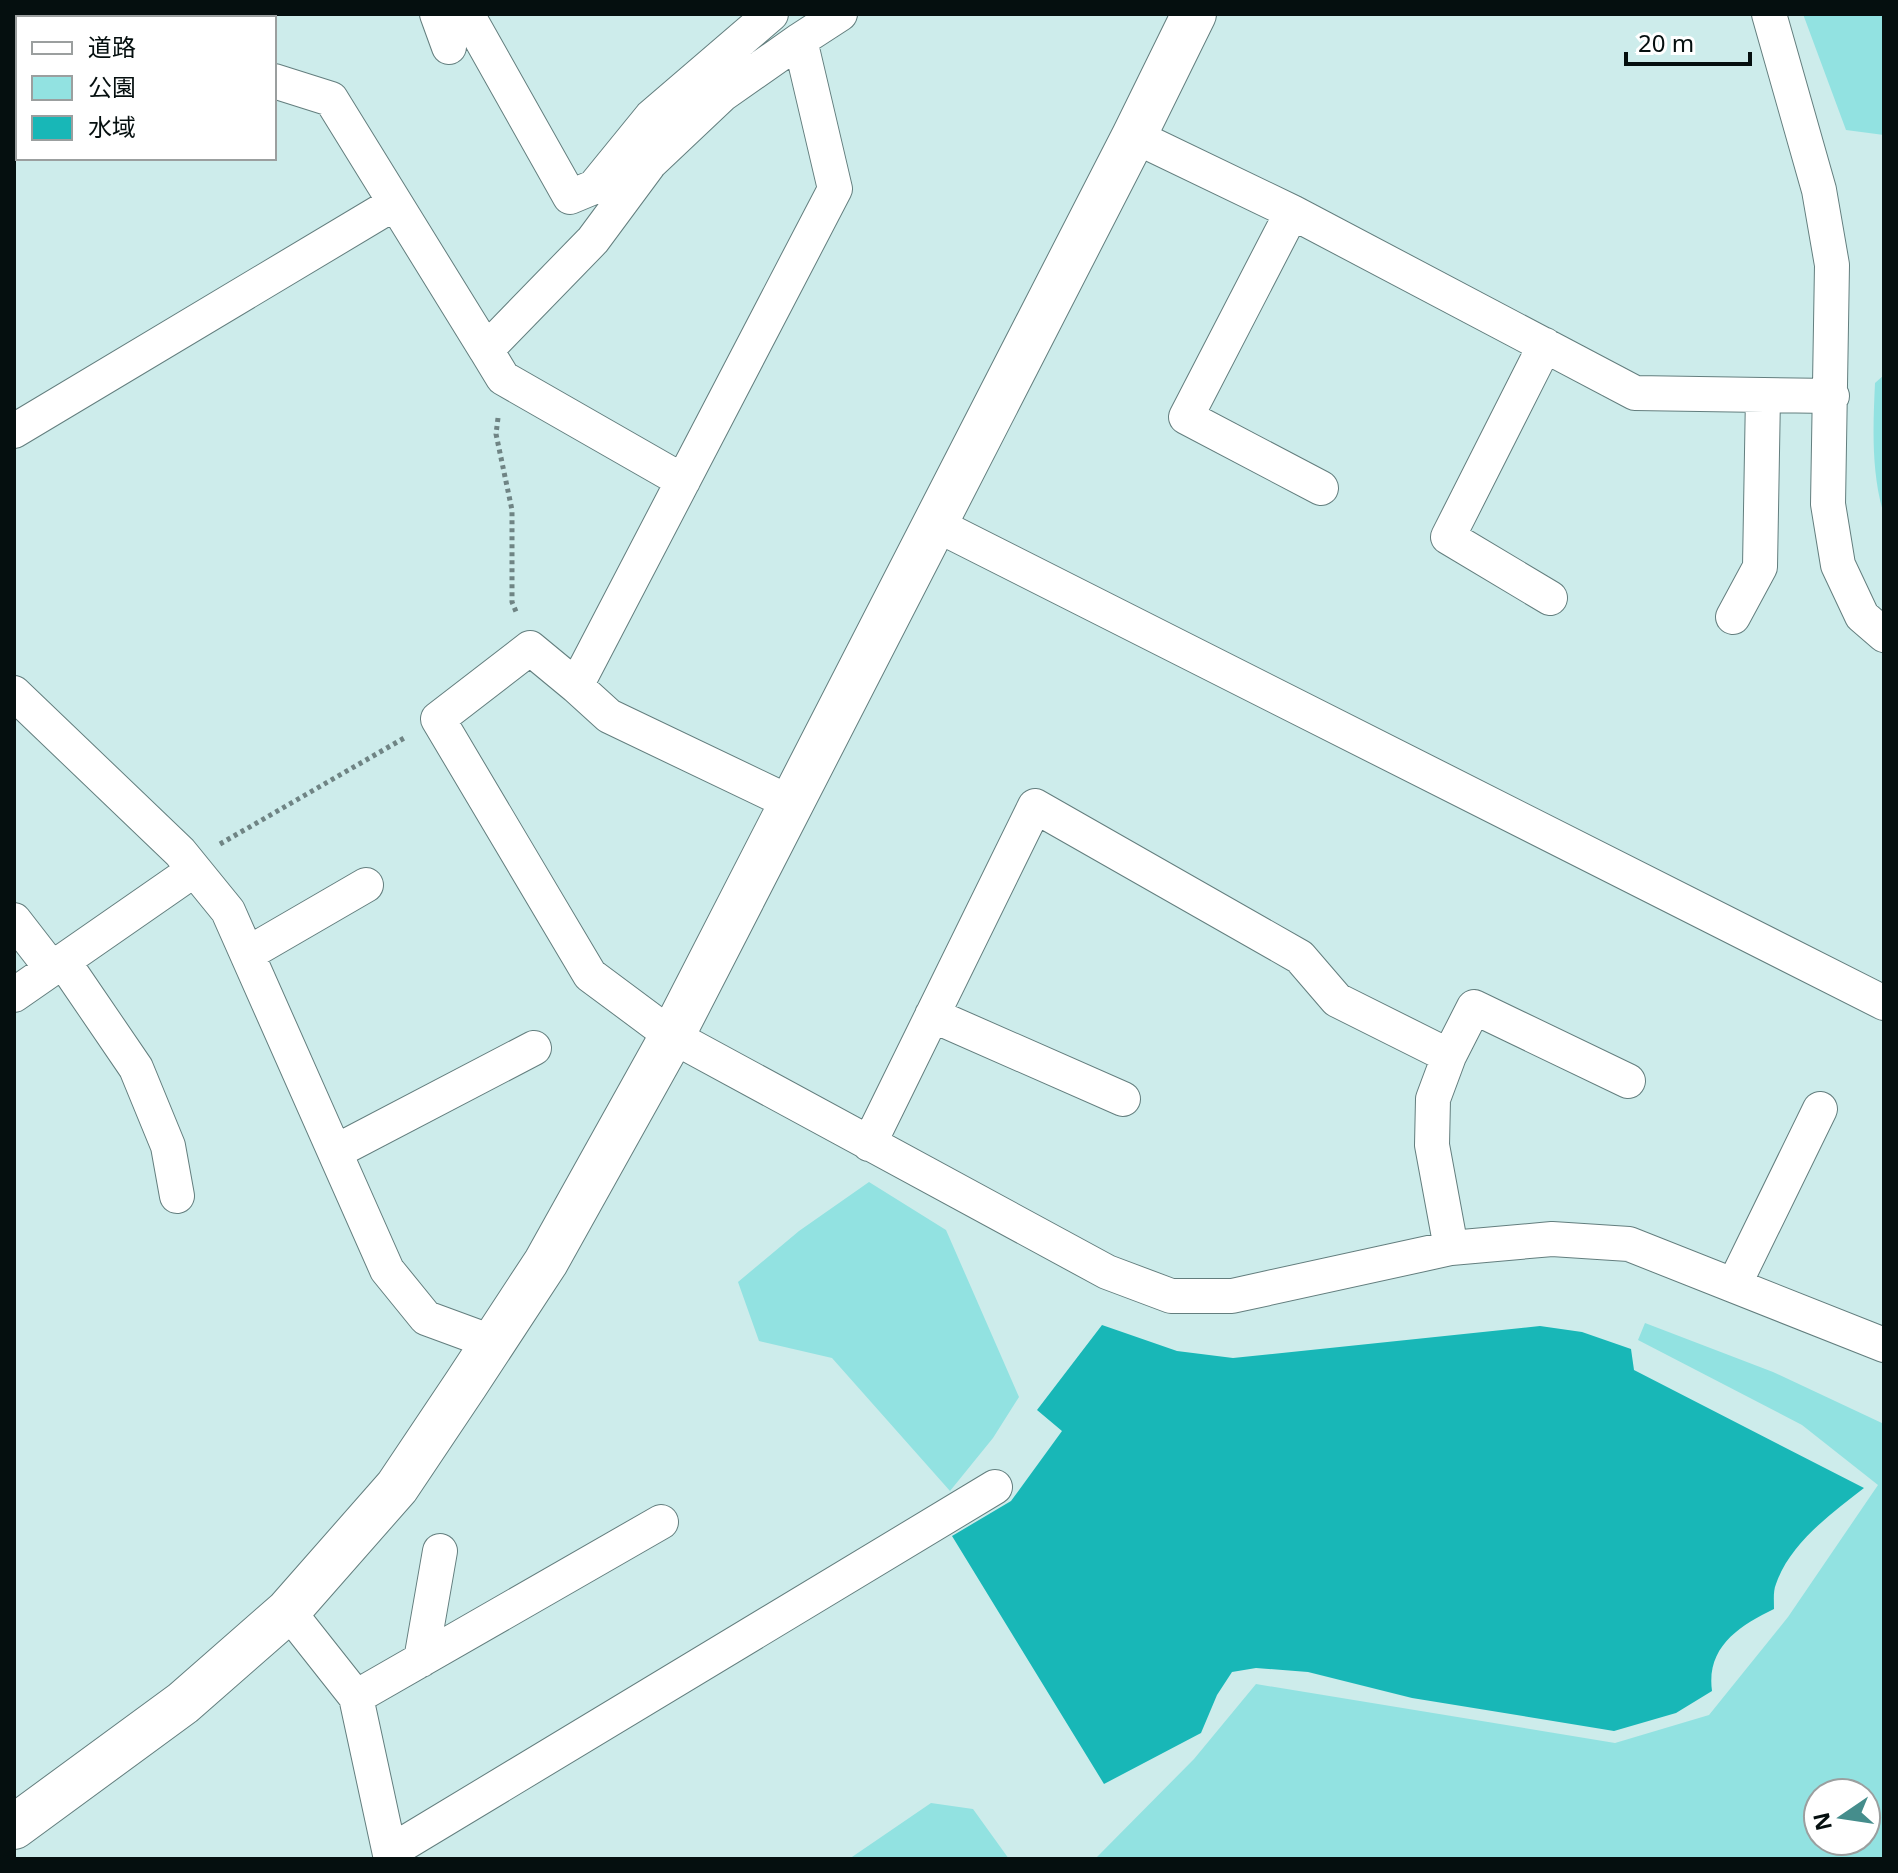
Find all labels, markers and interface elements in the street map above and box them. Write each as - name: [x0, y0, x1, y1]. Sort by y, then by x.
- legend: [16, 16, 276, 160]
- scale bar: [1626, 16, 1750, 66]
- text: 20 m: [1638, 26, 1694, 59]
- text: 道路: [88, 30, 136, 63]
- text: 公園: [88, 70, 136, 103]
- text: 水域: [88, 110, 136, 143]
- north arrow: [1802, 1777, 1882, 1857]
- text: N: [1805, 1810, 1838, 1834]

